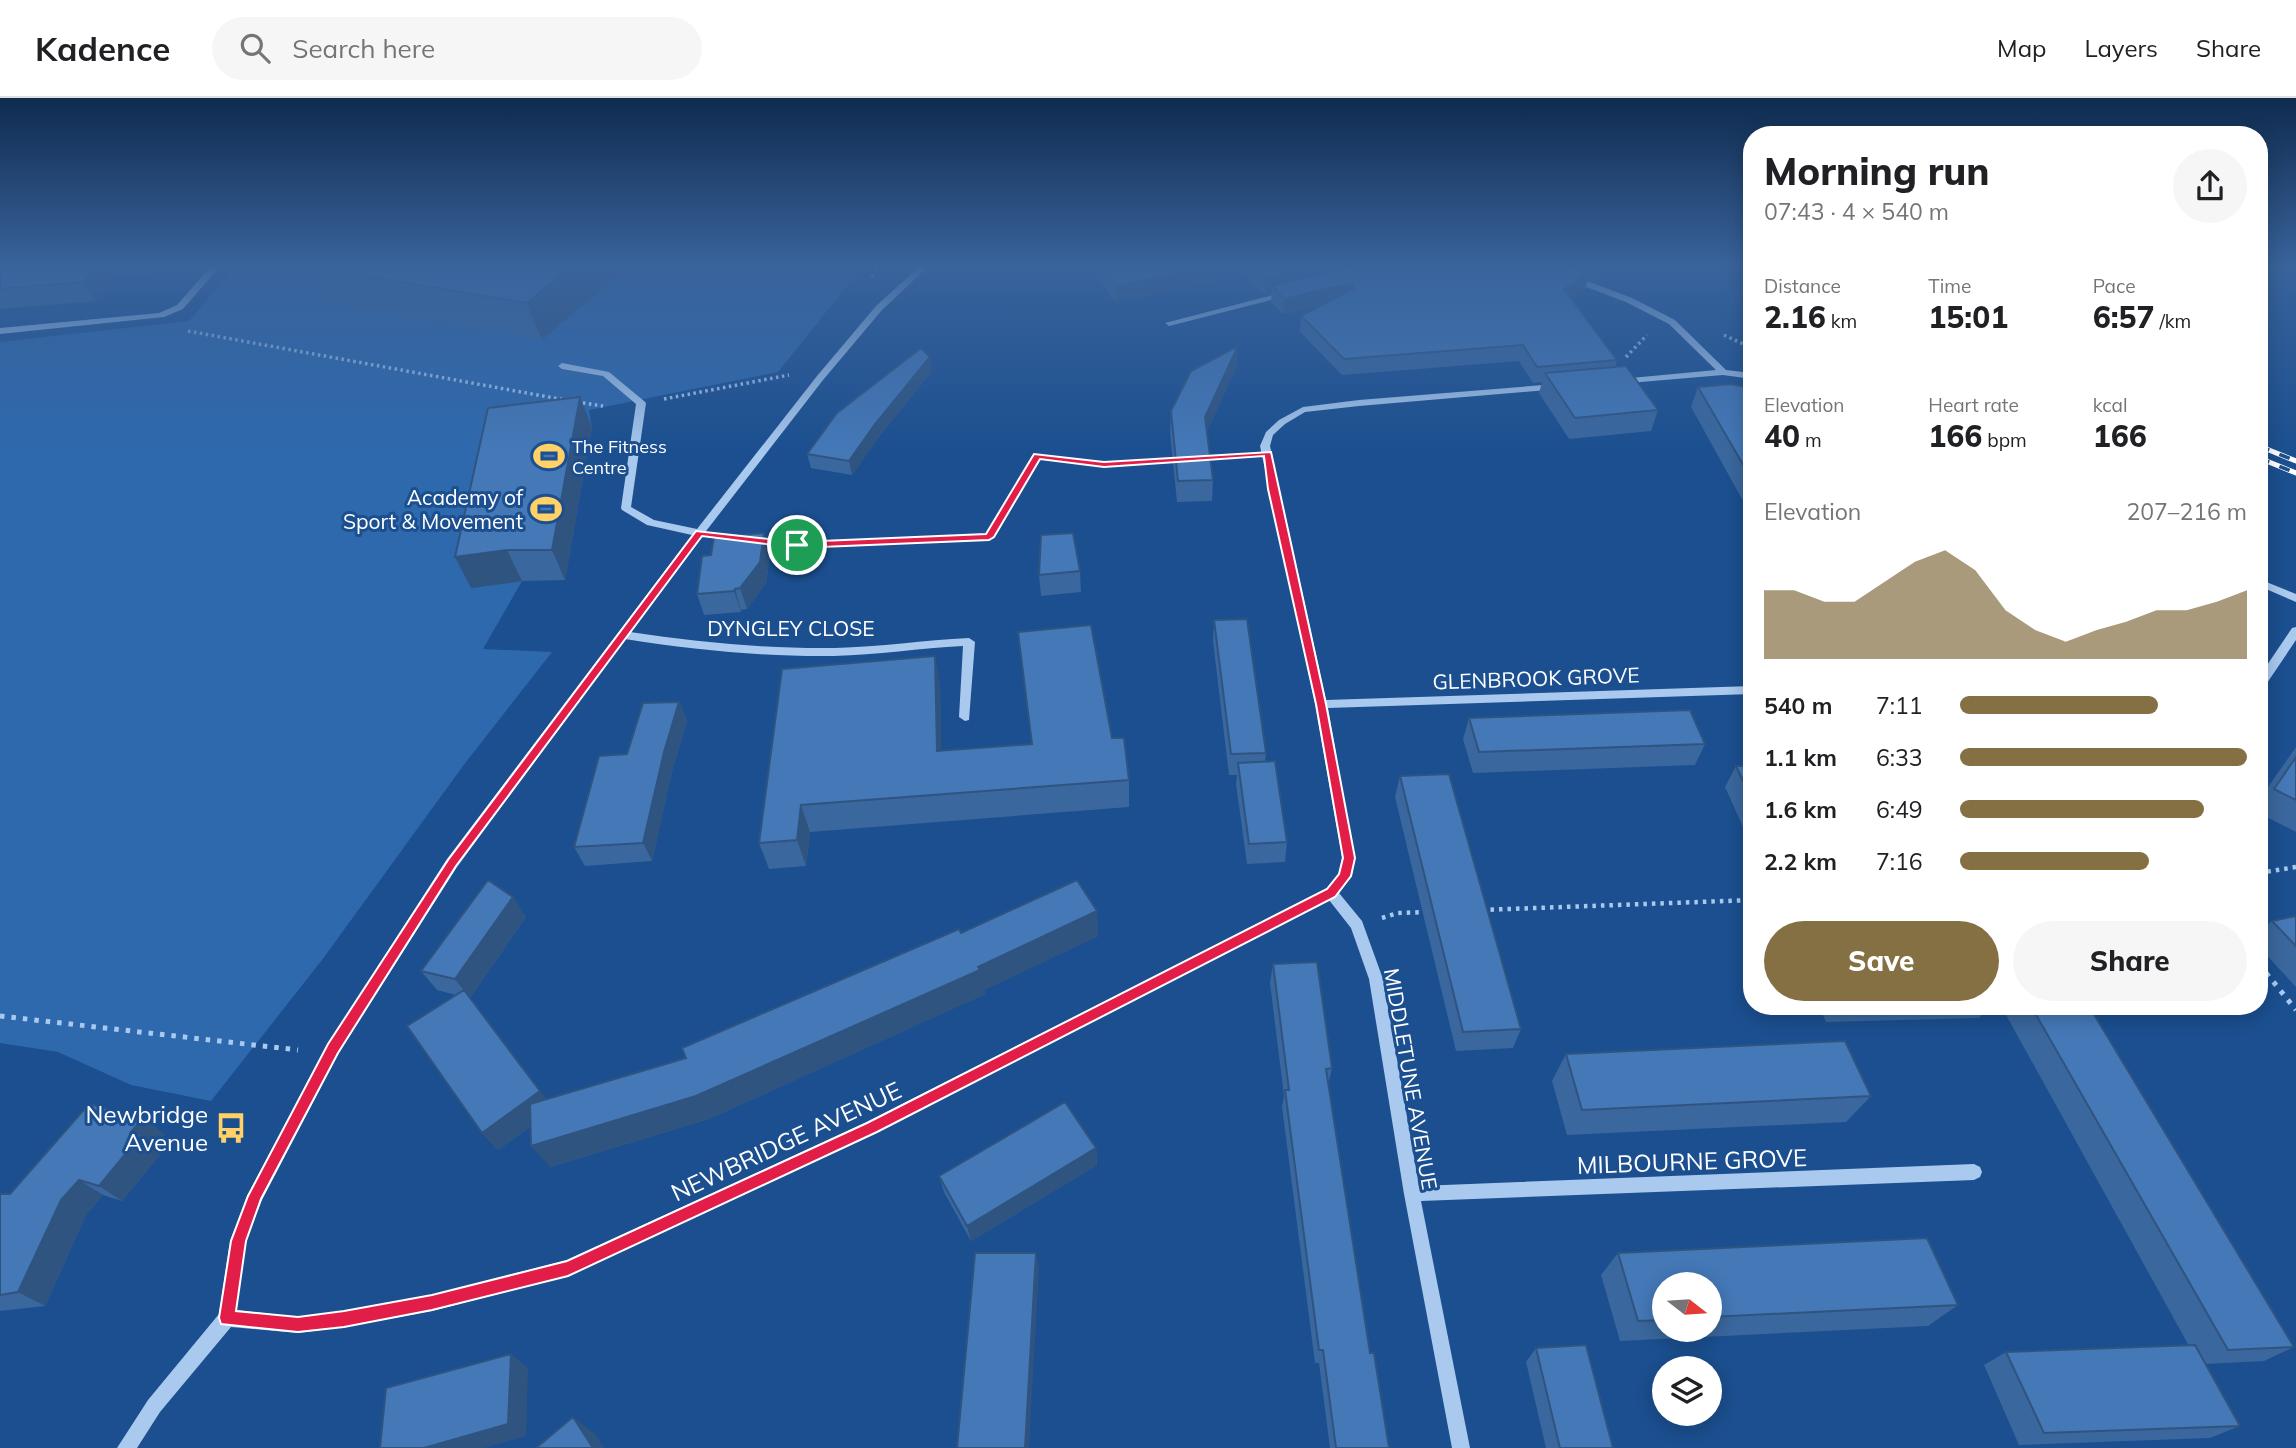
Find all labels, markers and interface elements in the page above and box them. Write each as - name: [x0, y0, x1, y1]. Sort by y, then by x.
- search box: [212, 17, 702, 80]
- text: Kadence: [35, 28, 170, 69]
- icon: search: [236, 29, 274, 67]
- text: Search here: [292, 32, 435, 65]
- text: Map: [1997, 33, 2046, 63]
- text: Layers: [2084, 33, 2158, 63]
- text: Share: [2196, 33, 2261, 63]
- text: Morning run: [1764, 147, 1990, 195]
- button: share: [2173, 149, 2247, 223]
- text: 07:43 · 4 × 540 m: [1764, 197, 1949, 226]
- text: Distance: [1764, 274, 1841, 298]
- text: Time: [1928, 274, 1971, 298]
- text: Pace: [2093, 274, 2136, 298]
- text: 2.16: [1764, 298, 1826, 336]
- text: 15:01: [1928, 298, 2008, 336]
- text: 6:57: [2093, 298, 2154, 336]
- text: km: [1826, 309, 1857, 333]
- text: /km: [2154, 309, 2191, 333]
- text: Elevation: [1764, 393, 1844, 417]
- text: Heart rate: [1928, 393, 2019, 417]
- text: kcal: [2093, 393, 2127, 417]
- text: 40: [1764, 417, 1800, 455]
- text: 166: [1928, 417, 1982, 455]
- text: 166: [2093, 417, 2147, 455]
- text: m: [1800, 428, 1822, 452]
- text: bpm: [1982, 428, 2027, 452]
- place label: The Fitness Centre: [572, 435, 667, 479]
- sports icon: The Fitness Centre: [532, 439, 566, 473]
- place label: Academy of Sport & Movement: [343, 484, 524, 534]
- sports icon: Academy of Sport & Movement: [529, 492, 563, 526]
- text: Elevation: [1764, 497, 1861, 526]
- text: 207–216 m: [2126, 497, 2247, 526]
- pin: [767, 515, 827, 575]
- icon: arrive: [778, 526, 816, 564]
- street label: DYNGLEY CLOSE: [707, 615, 875, 641]
- street label: GLENBROOK GROVE: [1432, 661, 1640, 695]
- text: 540 m: [1764, 691, 1832, 720]
- text: 7:11: [1876, 691, 1923, 720]
- text: 1.1 km: [1764, 743, 1837, 772]
- text: 6:33: [1876, 743, 1923, 772]
- text: 1.6 km: [1764, 795, 1837, 824]
- text: 6:49: [1876, 795, 1923, 824]
- text: 2.2 km: [1764, 847, 1837, 876]
- text: 7:16: [1876, 847, 1923, 876]
- button: Save: [1764, 921, 1999, 1001]
- button: Share: [2013, 921, 2247, 1001]
- street label: MIDDLETUNE AVENUE: [1379, 966, 1443, 1192]
- street label: NEWBRIDGE AVENUE: [666, 1075, 906, 1207]
- place label: Newbridge Avenue: [86, 1099, 208, 1157]
- bus stop icon: Newbridge Avenue: [214, 1111, 248, 1145]
- street label: MILBOURNE GROVE: [1576, 1142, 1808, 1180]
- north arrow: [1652, 1272, 1722, 1342]
- map controls: [1652, 1272, 1722, 1426]
- button: layers: [1652, 1356, 1722, 1426]

